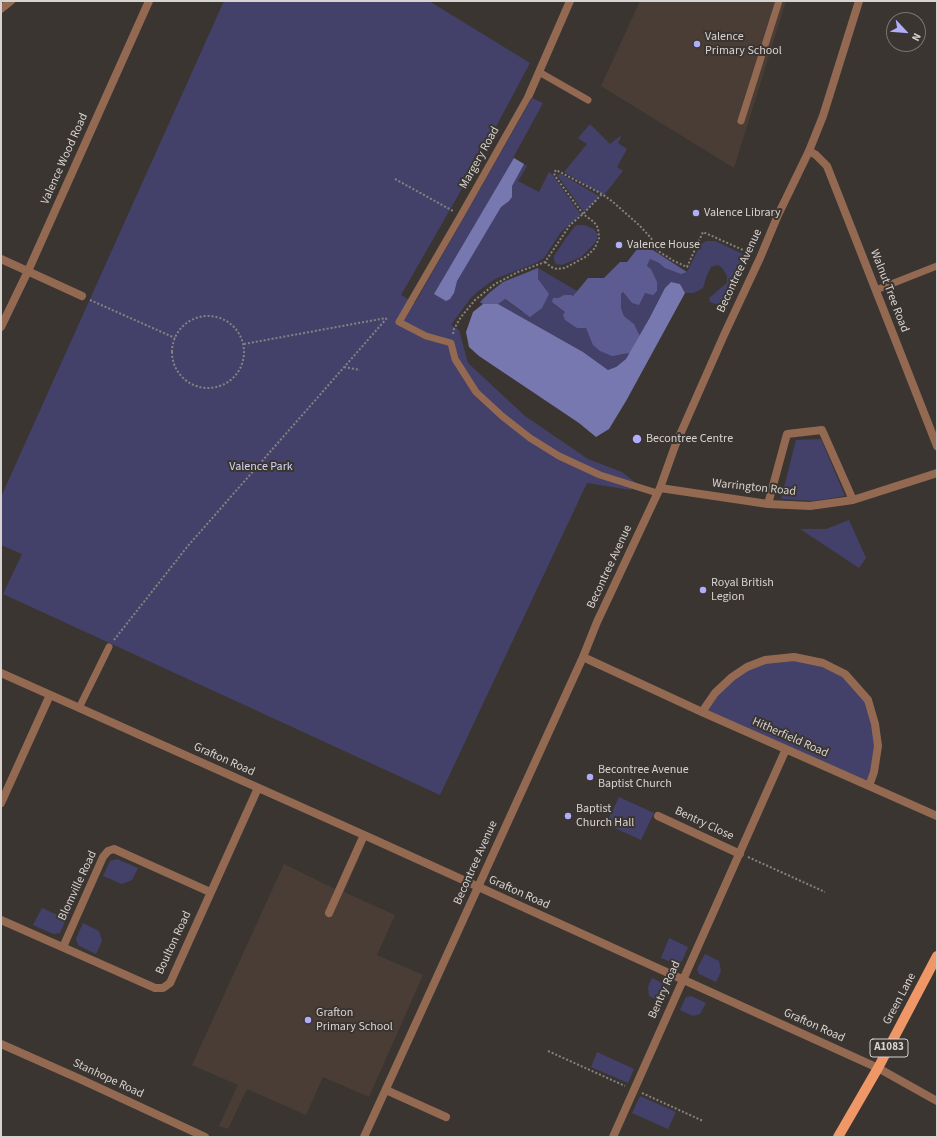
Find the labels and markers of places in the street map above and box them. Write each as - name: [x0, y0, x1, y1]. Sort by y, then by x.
- place label: Valence Primary School: [705, 30, 782, 58]
- marker: Valence Primary School: [692, 39, 702, 49]
- place label: Valence Library: [704, 206, 781, 220]
- marker: Valence Library: [691, 208, 701, 218]
- place label: Valence House: [627, 238, 700, 252]
- marker: Valence House: [614, 240, 624, 250]
- place label: Becontree Centre: [646, 432, 733, 446]
- marker: Becontree Centre: [631, 433, 643, 445]
- place label: Royal British Legion: [711, 576, 774, 604]
- marker: Royal British Legion: [698, 585, 708, 595]
- place label: Becontree Avenue Baptist Church: [598, 763, 689, 791]
- marker: Becontree Avenue Baptist Church: [585, 772, 595, 782]
- place label: Baptist Church Hall: [576, 802, 634, 830]
- marker: Baptist Church Hall: [563, 811, 573, 821]
- place label: Grafton Primary School: [316, 1006, 393, 1034]
- marker: Grafton Primary School: [303, 1015, 313, 1025]

